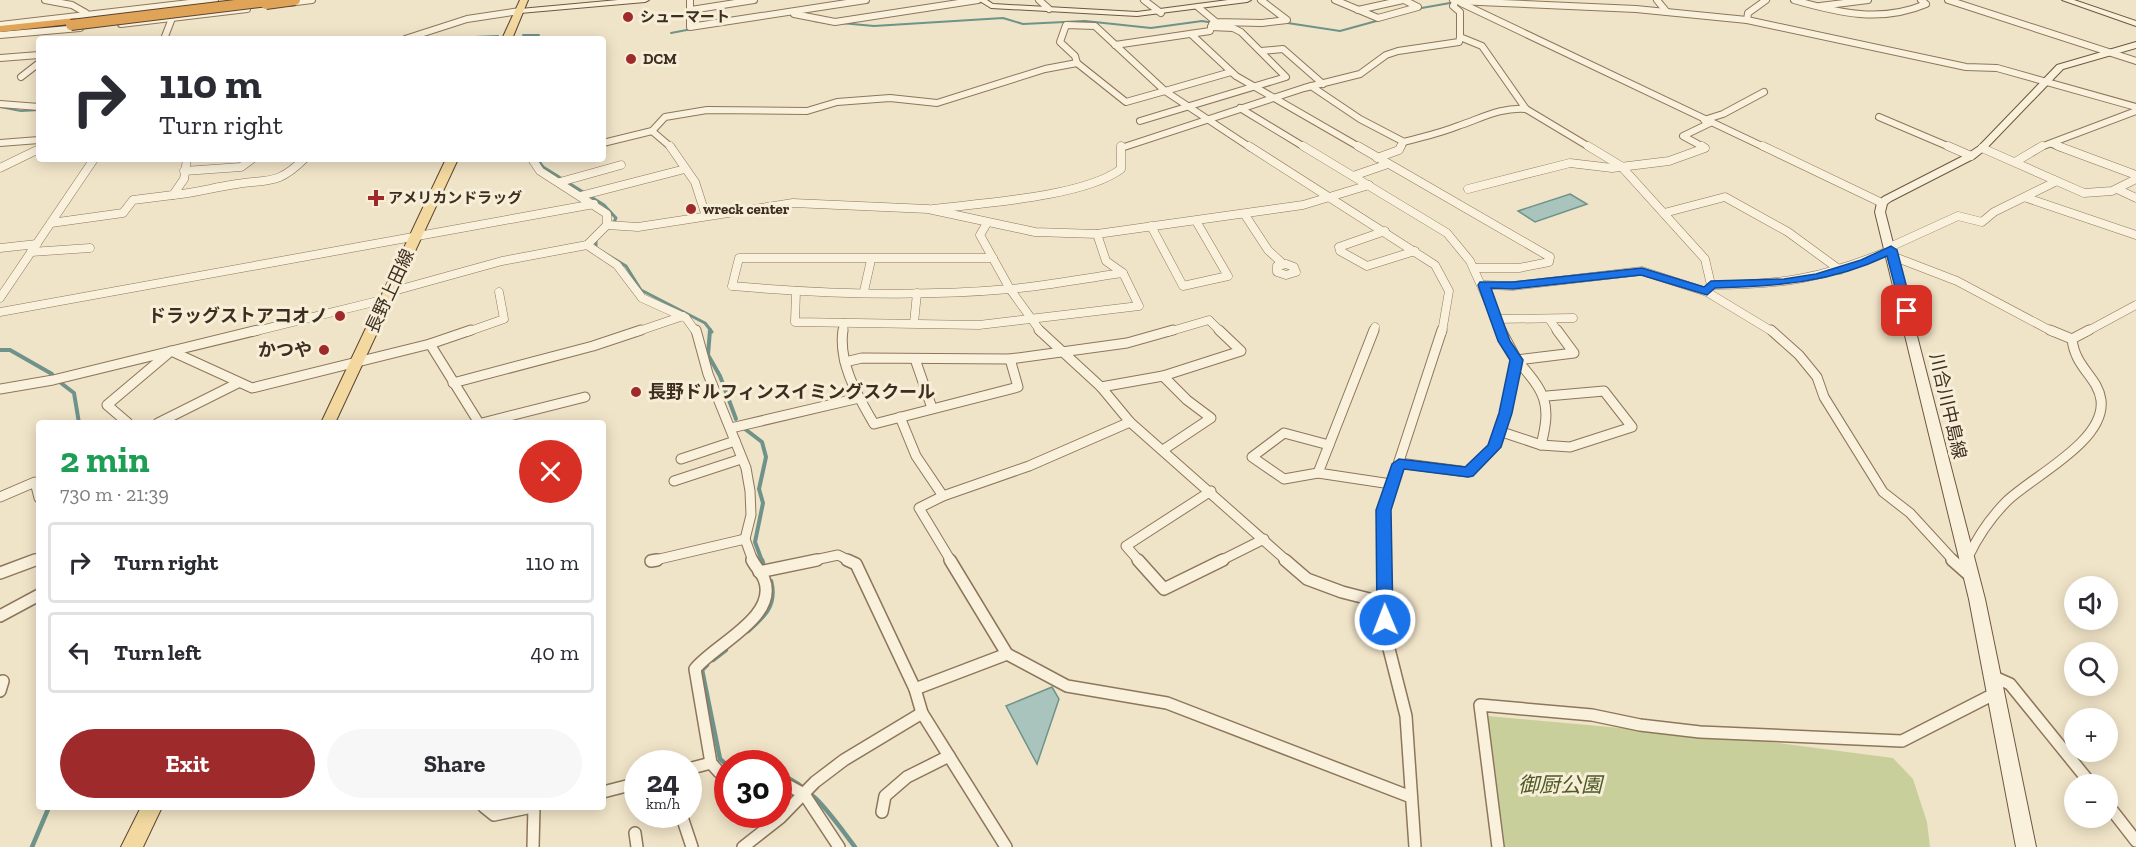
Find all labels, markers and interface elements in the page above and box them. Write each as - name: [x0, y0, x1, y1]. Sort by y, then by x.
- place label: シューマート: [640, 8, 730, 26]
- marker: シューマート: [621, 10, 635, 24]
- place label: DCM: [643, 50, 677, 68]
- marker: DCM: [624, 52, 638, 66]
- text: 110 m: [159, 58, 262, 109]
- icon: right: [60, 60, 138, 138]
- text: Turn right: [159, 109, 283, 141]
- place label: アメリカンドラッグ: [388, 189, 522, 207]
- marker: アメリカンドラッグ: [369, 191, 383, 205]
- place label: wreck center: [703, 200, 790, 218]
- marker: wreck center: [684, 202, 698, 216]
- street label: 長野上田線: [361, 246, 419, 336]
- pin: [1881, 285, 1932, 336]
- icon: arrive: [1890, 294, 1923, 327]
- place label: ドラッグストアコオノ: [148, 305, 328, 327]
- marker: ドラッグストアコオノ: [333, 309, 347, 323]
- place label: かつや: [258, 339, 312, 361]
- marker: かつや: [317, 343, 331, 357]
- street label: 川合川中島線: [1925, 351, 1971, 461]
- place label: 長野ドルフィンスイミングスクール: [648, 381, 935, 403]
- marker: 長野ドルフィンスイミングスクール: [629, 385, 643, 399]
- text: 2 min: [60, 438, 150, 481]
- button: close: [519, 440, 582, 503]
- text: 730 m · 21:39: [60, 482, 169, 506]
- icon: right: [63, 546, 96, 579]
- text: Turn right: [114, 549, 218, 576]
- text: 110 m: [525, 549, 579, 576]
- map controls: [2064, 576, 2118, 828]
- button: sound: [2064, 576, 2118, 630]
- position arrow: [1353, 588, 1417, 652]
- icon: left: [63, 636, 96, 669]
- text: Turn left: [114, 639, 201, 666]
- text: 40 m: [530, 639, 579, 666]
- button: search: [2064, 642, 2118, 696]
- button: +: [2064, 708, 2118, 762]
- button: Exit: [60, 729, 315, 798]
- button: Share: [327, 729, 582, 798]
- speed limit sign: 30: [714, 750, 792, 828]
- text: 24: [646, 764, 680, 800]
- park label: 御厨公園: [1518, 772, 1605, 797]
- button: −: [2064, 774, 2118, 828]
- text: km/h: [646, 795, 680, 813]

